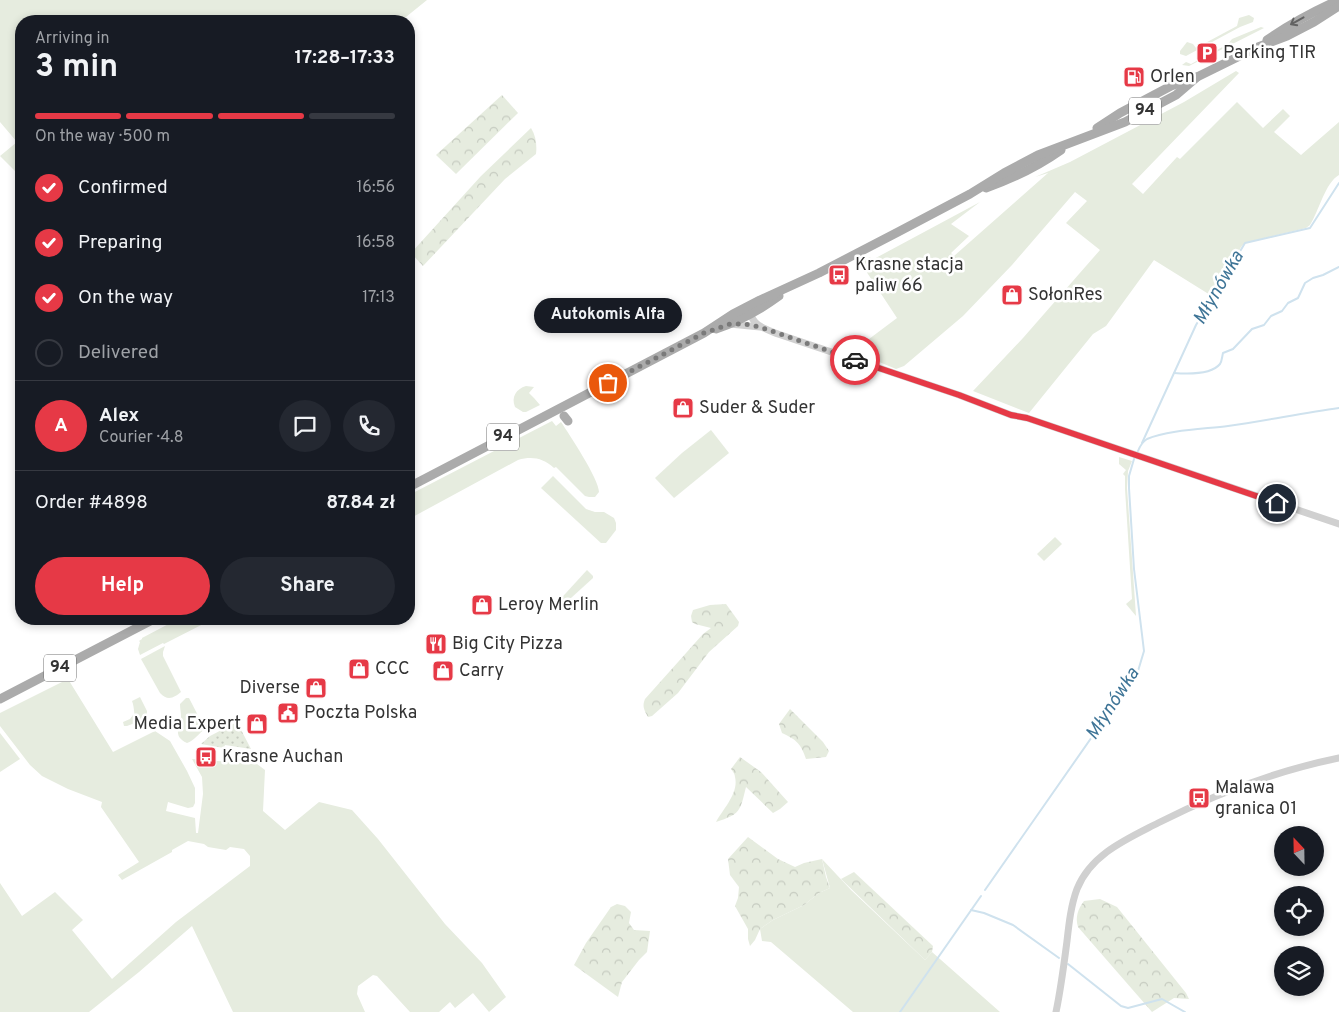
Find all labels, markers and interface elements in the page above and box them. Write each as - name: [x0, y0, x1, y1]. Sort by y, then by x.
- one-way arrow: [1290, 16, 1305, 26]
- text: Arriving in: [35, 29, 110, 49]
- parking icon: Parking TIR: [1195, 41, 1219, 65]
- place label: Parking TIR: [1223, 42, 1316, 65]
- text: 17:28–17:33: [294, 46, 395, 70]
- text: 3 min: [35, 48, 118, 88]
- fuel station icon: Orlen: [1122, 65, 1146, 89]
- place label: Orlen: [1150, 66, 1195, 89]
- road number: 94: [1129, 98, 1161, 124]
- text: On the way · 500 m: [35, 127, 170, 147]
- icon: check: [35, 174, 63, 202]
- text: Confirmed: [78, 176, 168, 200]
- text: 16:56: [356, 178, 395, 198]
- icon: check: [35, 229, 63, 257]
- text: Preparing: [78, 231, 162, 255]
- text: 16:58: [356, 233, 395, 253]
- water label: Młynówka: [1188, 246, 1250, 329]
- place label: Krasne stacja paliw 66: [855, 254, 963, 298]
- bus stop icon: Krasne stacja paliw 66: [827, 263, 851, 287]
- shop icon: SołonRes: [1000, 283, 1024, 307]
- icon: check: [35, 284, 63, 312]
- place label: SołonRes: [1028, 284, 1103, 307]
- text: On the way: [78, 286, 173, 310]
- text: 17:13: [362, 288, 395, 308]
- callout: Autokomis Alfa: [534, 298, 682, 333]
- text: Autokomis Alfa: [551, 305, 665, 325]
- courier: [830, 335, 880, 385]
- text: Delivered: [78, 341, 159, 365]
- icon: car: [841, 346, 869, 374]
- pin: [587, 362, 629, 404]
- icon: bag: [594, 369, 622, 397]
- shop icon: Suder & Suder: [671, 396, 695, 420]
- place label: Suder & Suder: [699, 397, 815, 420]
- button: chat: [279, 400, 331, 452]
- button: phone: [343, 400, 395, 452]
- text: Alex: [99, 404, 139, 428]
- text: A: [54, 414, 68, 438]
- road number: 94: [487, 424, 519, 451]
- text: Courier · 4.8: [99, 428, 183, 448]
- pin: [1256, 482, 1298, 524]
- icon: home: [1263, 489, 1291, 517]
- text: Order #4898: [35, 491, 148, 515]
- text: 87.84 zł: [326, 491, 395, 515]
- button: Help: [35, 557, 210, 615]
- button: Share: [220, 557, 395, 615]
- shop icon: Leroy Merlin: [470, 593, 494, 617]
- place label: Leroy Merlin: [498, 594, 599, 617]
- restaurant icon: Big City Pizza: [424, 632, 448, 656]
- place label: Big City Pizza: [452, 633, 563, 656]
- road number: 94: [44, 654, 76, 681]
- shop icon: CCC: [347, 657, 371, 681]
- place label: CCC: [375, 658, 410, 681]
- shop icon: Carry: [431, 659, 455, 683]
- place label: Carry: [459, 660, 504, 683]
- water label: Młynówka: [1081, 663, 1145, 745]
- shop icon: Diverse: [304, 676, 328, 700]
- place label: Diverse: [239, 677, 300, 700]
- public building icon: Poczta Polska: [276, 701, 300, 725]
- place label: Poczta Polska: [304, 702, 417, 725]
- shop icon: Media Expert: [245, 712, 269, 736]
- place label: Media Expert: [133, 713, 241, 736]
- bus stop icon: Krasne Auchan: [194, 745, 218, 769]
- place label: Krasne Auchan: [222, 746, 343, 769]
- place label: Malawa granica 01: [1215, 777, 1297, 821]
- bus stop icon: Malawa granica 01: [1187, 786, 1211, 810]
- north arrow: [1274, 826, 1324, 876]
- map controls: [1274, 826, 1324, 996]
- button: locate: [1274, 886, 1324, 936]
- button: layers: [1274, 946, 1324, 996]

